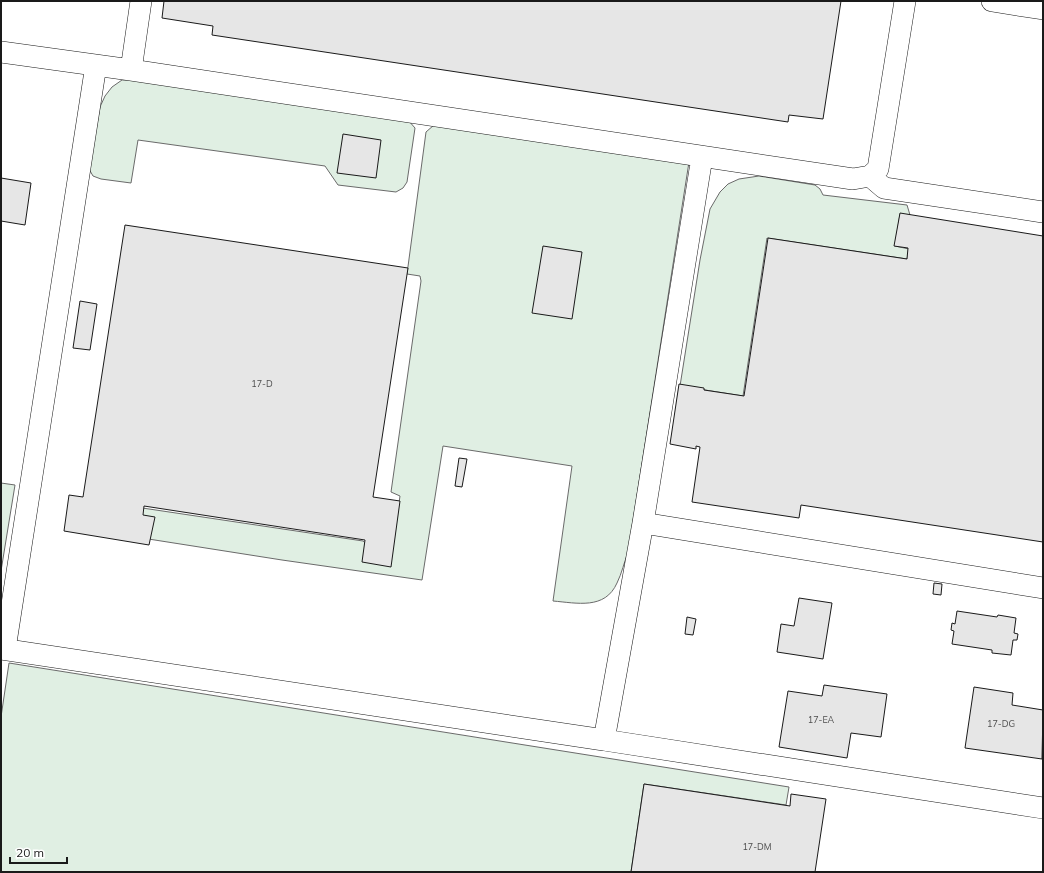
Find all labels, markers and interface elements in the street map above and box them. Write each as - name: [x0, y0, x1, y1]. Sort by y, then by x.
- house number: 17-D: [251, 378, 273, 389]
- house number: 17-EA: [808, 714, 835, 725]
- house number: 17-DG: [987, 718, 1015, 729]
- scale bar: [10, 839, 67, 865]
- house number: 17-DM: [742, 841, 772, 852]
- text: 20 m: [16, 845, 44, 860]

